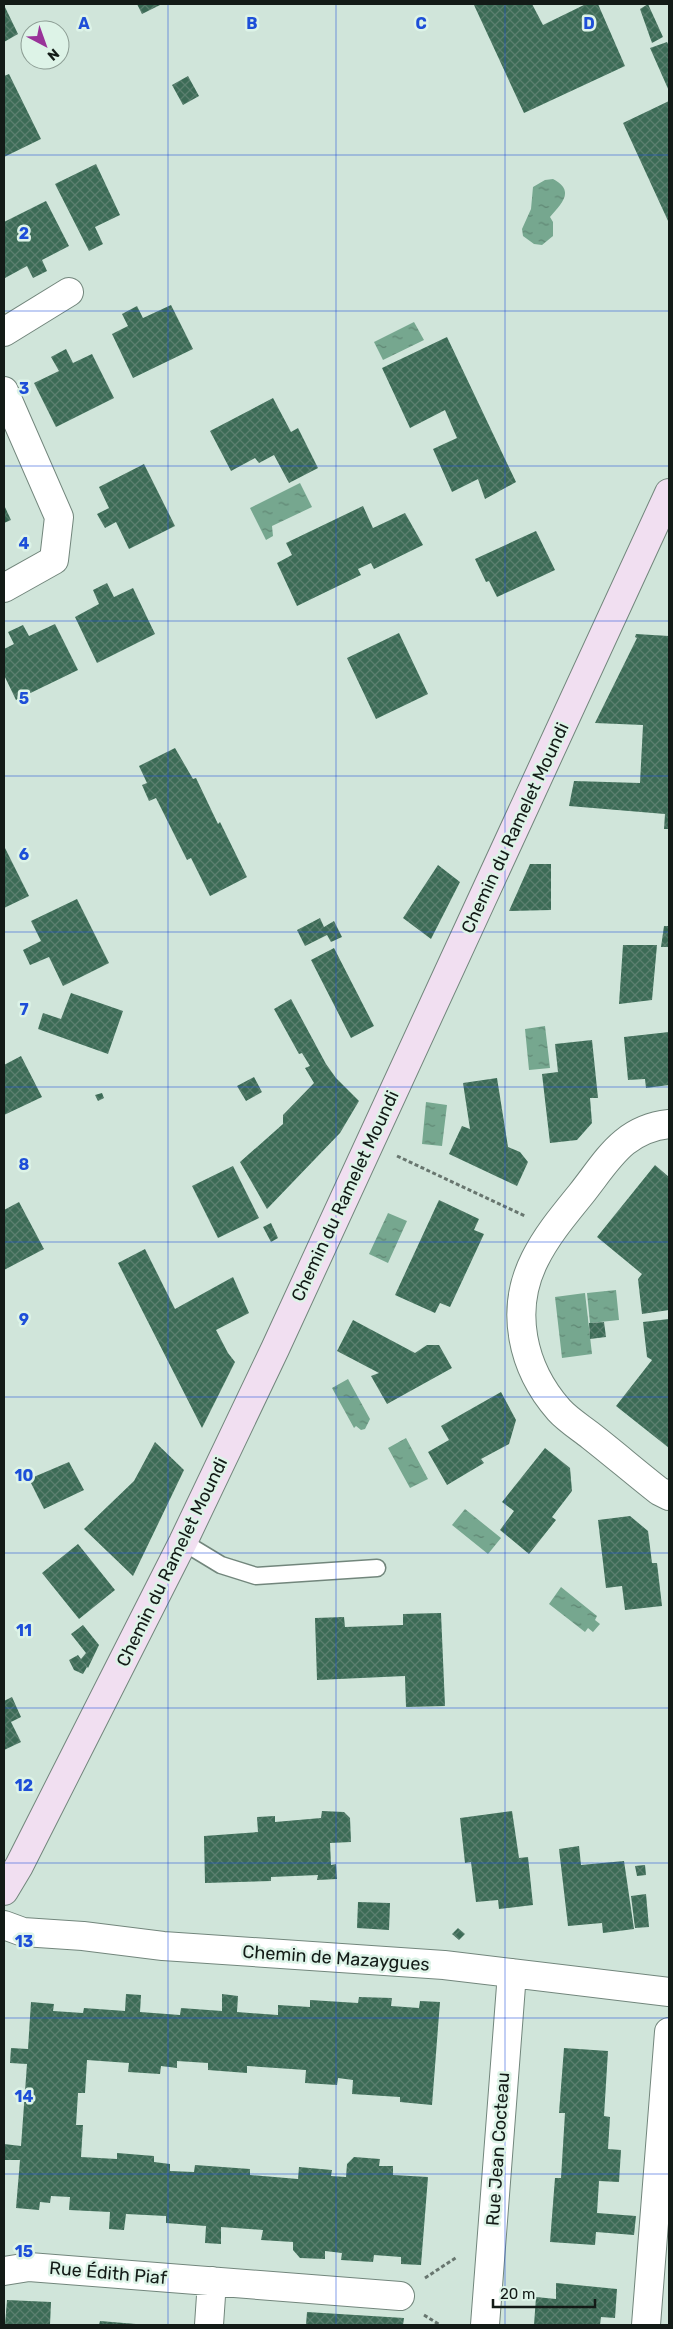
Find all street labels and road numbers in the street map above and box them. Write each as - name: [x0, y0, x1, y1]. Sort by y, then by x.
- street label: Chemin du Ramelet Moundi: [456, 719, 574, 937]
- street label: Chemin du Ramelet Moundi: [286, 1087, 404, 1305]
- street label: Chemin du Ramelet Moundi: [112, 1454, 232, 1670]
- street label: Chemin de Mazaygues: [242, 1940, 430, 1976]
- street label: Rue Jean Cocteau: [482, 2071, 514, 2227]
- street label: Rue Édith Piaf: [48, 2257, 168, 2289]

